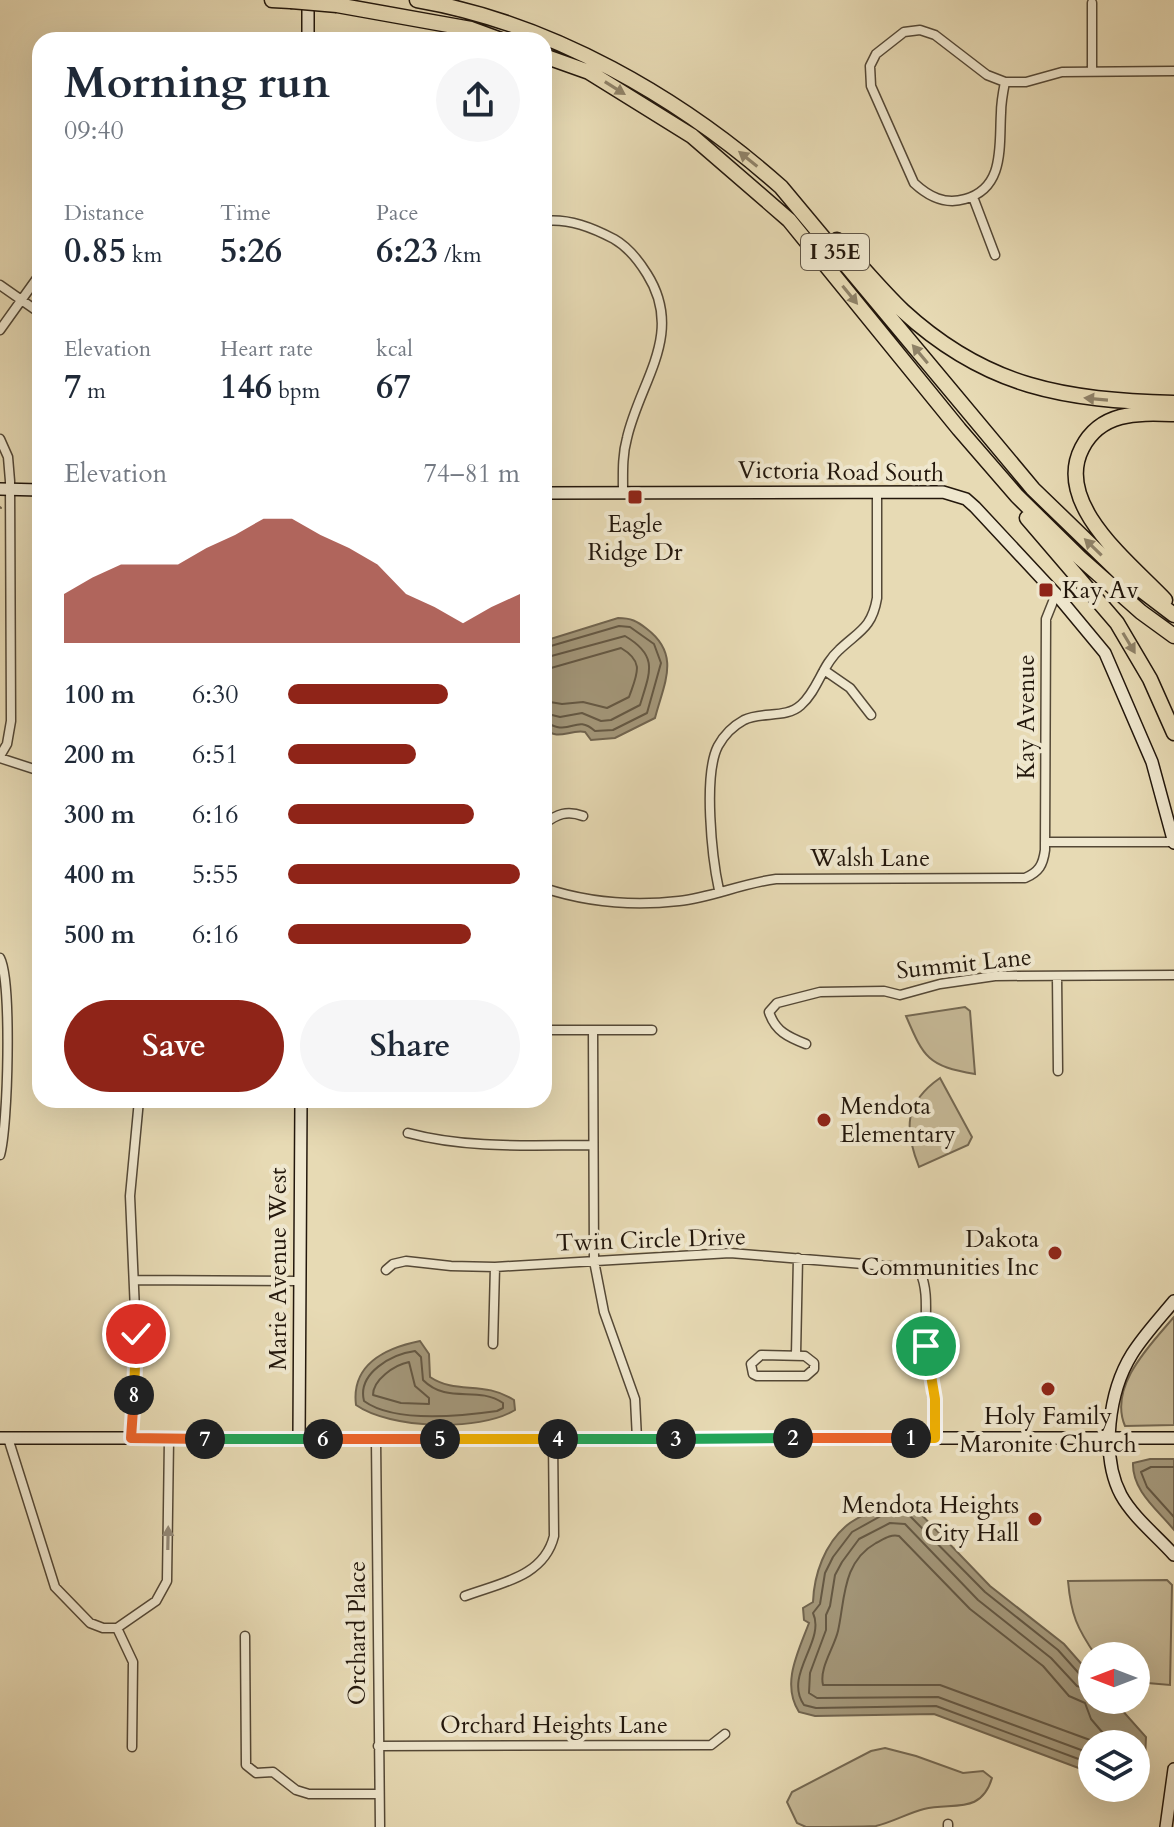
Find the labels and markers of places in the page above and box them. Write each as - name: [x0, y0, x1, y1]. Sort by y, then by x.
- marker: Eagle Ridge Dr: [626, 488, 644, 506]
- place label: Eagle Ridge Dr: [587, 508, 683, 569]
- place label: Kay Av: [1062, 574, 1139, 607]
- marker: Kay Av: [1037, 581, 1055, 599]
- place label: Mendota Elementary: [840, 1090, 956, 1151]
- marker: Mendota Elementary: [815, 1111, 833, 1129]
- place label: Dakota Communities Inc: [861, 1223, 1040, 1284]
- marker: Dakota Communities Inc: [1046, 1244, 1064, 1262]
- pin: [102, 1300, 170, 1368]
- pin: [892, 1312, 960, 1380]
- pin: 8: [114, 1375, 154, 1415]
- marker: Holy Family Maronite Church: [1039, 1380, 1057, 1398]
- place label: Holy Family Maronite Church: [959, 1400, 1137, 1461]
- pin: 2: [773, 1418, 813, 1458]
- pin: 1: [891, 1418, 931, 1458]
- pin: 7: [185, 1419, 225, 1459]
- pin: 6: [303, 1419, 343, 1459]
- pin: 5: [420, 1419, 460, 1459]
- pin: 4: [538, 1419, 578, 1459]
- pin: 3: [656, 1419, 696, 1459]
- place label: Mendota Heights City Hall: [842, 1489, 1019, 1550]
- marker: Mendota Heights City Hall: [1026, 1510, 1044, 1528]

